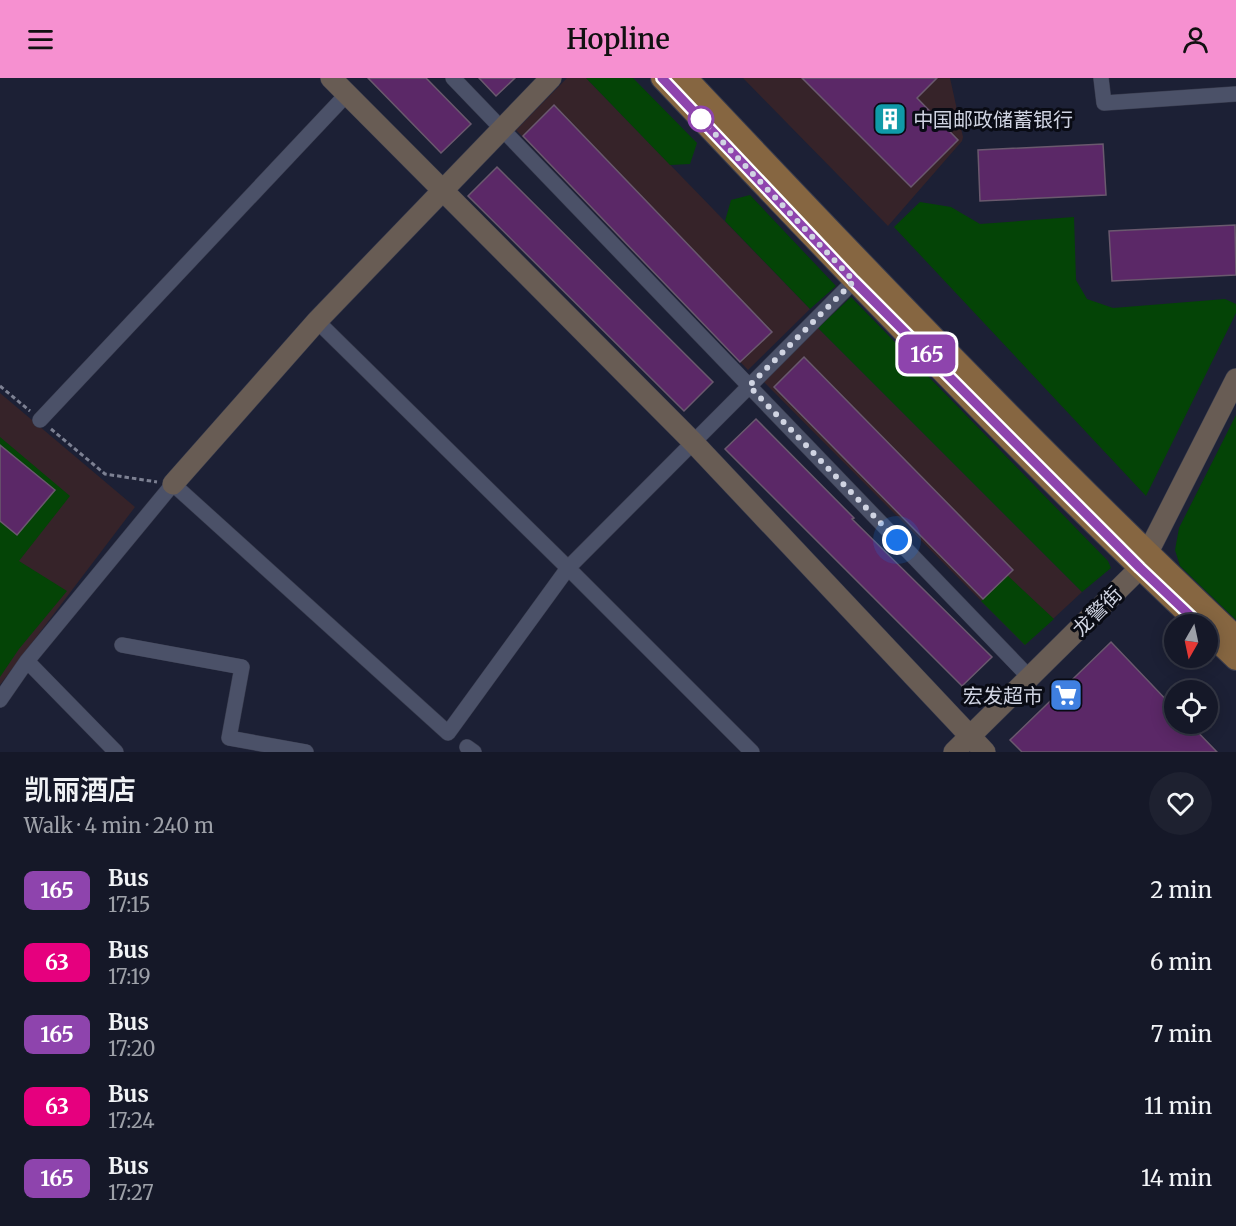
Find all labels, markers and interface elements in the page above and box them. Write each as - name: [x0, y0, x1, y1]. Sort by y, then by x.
- text: Hopline: [566, 22, 670, 56]
- icon: menu: [24, 23, 57, 56]
- icon: person: [1179, 23, 1212, 56]
- building icon: 中国邮政储蓄银行: [872, 101, 908, 137]
- unlabelled marker: [688, 106, 714, 132]
- place label: 中国邮政储蓄银行: [913, 107, 1073, 132]
- line badge: 165: [892, 334, 962, 374]
- text: 165: [910, 341, 944, 368]
- your location: [882, 525, 912, 555]
- street label: 龙警街: [1067, 581, 1127, 641]
- north arrow: [1164, 614, 1218, 668]
- map controls: [1164, 614, 1218, 734]
- supermarket icon: 宏发超市: [1048, 677, 1084, 713]
- button: locate: [1164, 680, 1218, 734]
- place label: 宏发超市: [963, 683, 1043, 708]
- text: 凯丽酒店: [24, 772, 136, 808]
- button: heart: [1149, 772, 1212, 835]
- text: Walk · 4 min · 240 m: [24, 813, 214, 838]
- text: Bus: [108, 864, 149, 892]
- text: 2 min: [1150, 876, 1212, 904]
- text: 165: [40, 877, 74, 904]
- text: 17:15: [108, 892, 151, 917]
- text: Bus: [108, 936, 149, 964]
- text: 6 min: [1150, 948, 1212, 976]
- text: 63: [45, 949, 69, 976]
- text: 17:19: [108, 964, 151, 989]
- text: Bus: [108, 1008, 149, 1036]
- text: 7 min: [1151, 1020, 1212, 1048]
- text: 165: [40, 1021, 74, 1048]
- text: 17:20: [108, 1036, 155, 1061]
- text: Bus: [108, 1080, 149, 1108]
- text: 11 min: [1144, 1092, 1212, 1120]
- text: 63: [45, 1093, 69, 1120]
- text: 17:24: [108, 1108, 155, 1133]
- text: Bus: [108, 1152, 149, 1180]
- text: 14 min: [1141, 1164, 1212, 1192]
- text: 165: [40, 1165, 74, 1192]
- text: 17:27: [108, 1180, 154, 1205]

